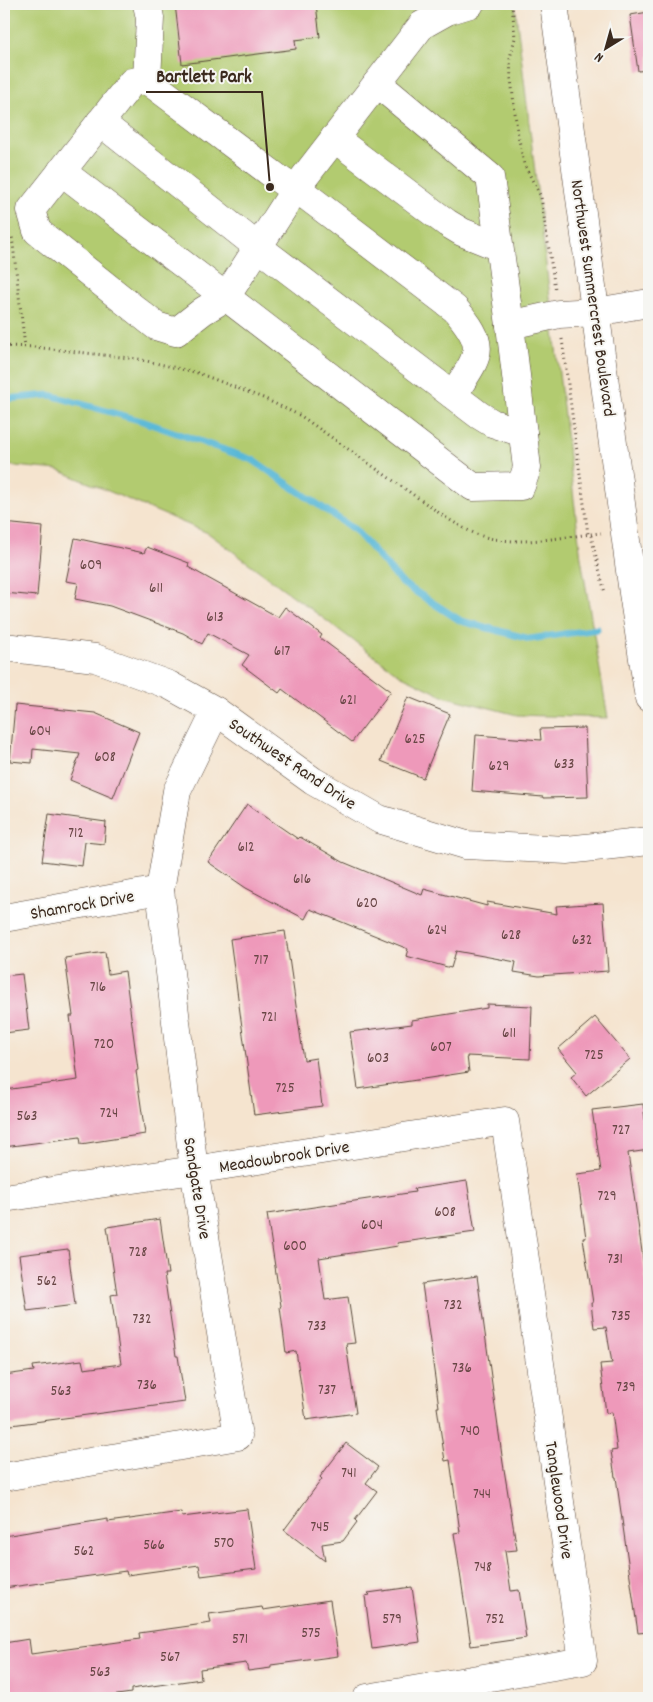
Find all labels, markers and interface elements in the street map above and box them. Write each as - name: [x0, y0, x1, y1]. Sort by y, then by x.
- north arrow: [580, 22, 630, 72]
- text: N: [591, 47, 608, 67]
- callout: Bartlett Park: [146, 58, 262, 92]
- text: Bartlett Park: [156, 65, 252, 92]
- street label: Northwest Summercrest Boulevard: [563, 178, 621, 418]
- house number: 609: [80, 555, 102, 577]
- house number: 611: [149, 578, 163, 600]
- house number: 613: [206, 607, 224, 629]
- house number: 617: [274, 641, 290, 663]
- house number: 621: [339, 690, 357, 712]
- street label: Southwest Rand Drive: [223, 713, 361, 817]
- house number: 604: [29, 721, 51, 743]
- house number: 625: [405, 729, 425, 751]
- house number: 608: [94, 747, 116, 769]
- house number: 633: [554, 754, 574, 776]
- house number: 629: [489, 756, 509, 778]
- house number: 712: [68, 823, 84, 845]
- house number: 612: [237, 837, 255, 859]
- house number: 616: [293, 869, 311, 891]
- street label: Shamrock Drive: [29, 885, 136, 928]
- house number: 620: [356, 893, 378, 915]
- house number: 624: [427, 920, 447, 942]
- house number: 628: [501, 925, 521, 947]
- house number: 632: [572, 930, 592, 952]
- house number: 717: [254, 950, 269, 972]
- house number: 716: [90, 977, 106, 999]
- house number: 721: [261, 1007, 277, 1029]
- house number: 611: [502, 1023, 516, 1045]
- house number: 720: [94, 1034, 114, 1056]
- house number: 607: [430, 1037, 452, 1059]
- house number: 725: [584, 1045, 604, 1067]
- house number: 603: [367, 1048, 389, 1070]
- house number: 725: [275, 1078, 295, 1100]
- house number: 724: [100, 1103, 118, 1125]
- house number: 563: [17, 1106, 37, 1128]
- house number: 727: [612, 1120, 630, 1142]
- street label: Sandgate Drive: [175, 1136, 216, 1241]
- street label: Meadowbrook Drive: [217, 1136, 351, 1181]
- house number: 729: [597, 1186, 617, 1208]
- house number: 608: [434, 1202, 456, 1224]
- house number: 604: [361, 1215, 383, 1237]
- house number: 600: [283, 1236, 307, 1258]
- house number: 728: [129, 1242, 147, 1264]
- house number: 731: [607, 1249, 623, 1271]
- house number: 562: [37, 1271, 57, 1293]
- house number: 732: [444, 1295, 462, 1317]
- house number: 735: [611, 1306, 631, 1328]
- house number: 732: [133, 1309, 151, 1331]
- house number: 733: [307, 1316, 327, 1338]
- house number: 736: [452, 1358, 472, 1380]
- house number: 736: [137, 1375, 157, 1397]
- house number: 739: [616, 1377, 636, 1399]
- house number: 737: [318, 1380, 336, 1402]
- house number: 563: [51, 1381, 71, 1403]
- house number: 740: [460, 1421, 480, 1443]
- street label: Tanglewood Drive: [537, 1440, 578, 1561]
- house number: 741: [341, 1463, 357, 1485]
- house number: 744: [473, 1484, 491, 1506]
- house number: 745: [311, 1517, 330, 1539]
- house number: 570: [214, 1533, 234, 1555]
- house number: 566: [143, 1535, 165, 1557]
- house number: 562: [74, 1541, 94, 1563]
- house number: 748: [474, 1557, 492, 1579]
- house number: 579: [382, 1609, 402, 1631]
- house number: 752: [485, 1609, 505, 1631]
- house number: 575: [301, 1623, 321, 1645]
- house number: 571: [232, 1629, 248, 1651]
- house number: 567: [160, 1647, 180, 1669]
- house number: 563: [90, 1662, 110, 1684]

